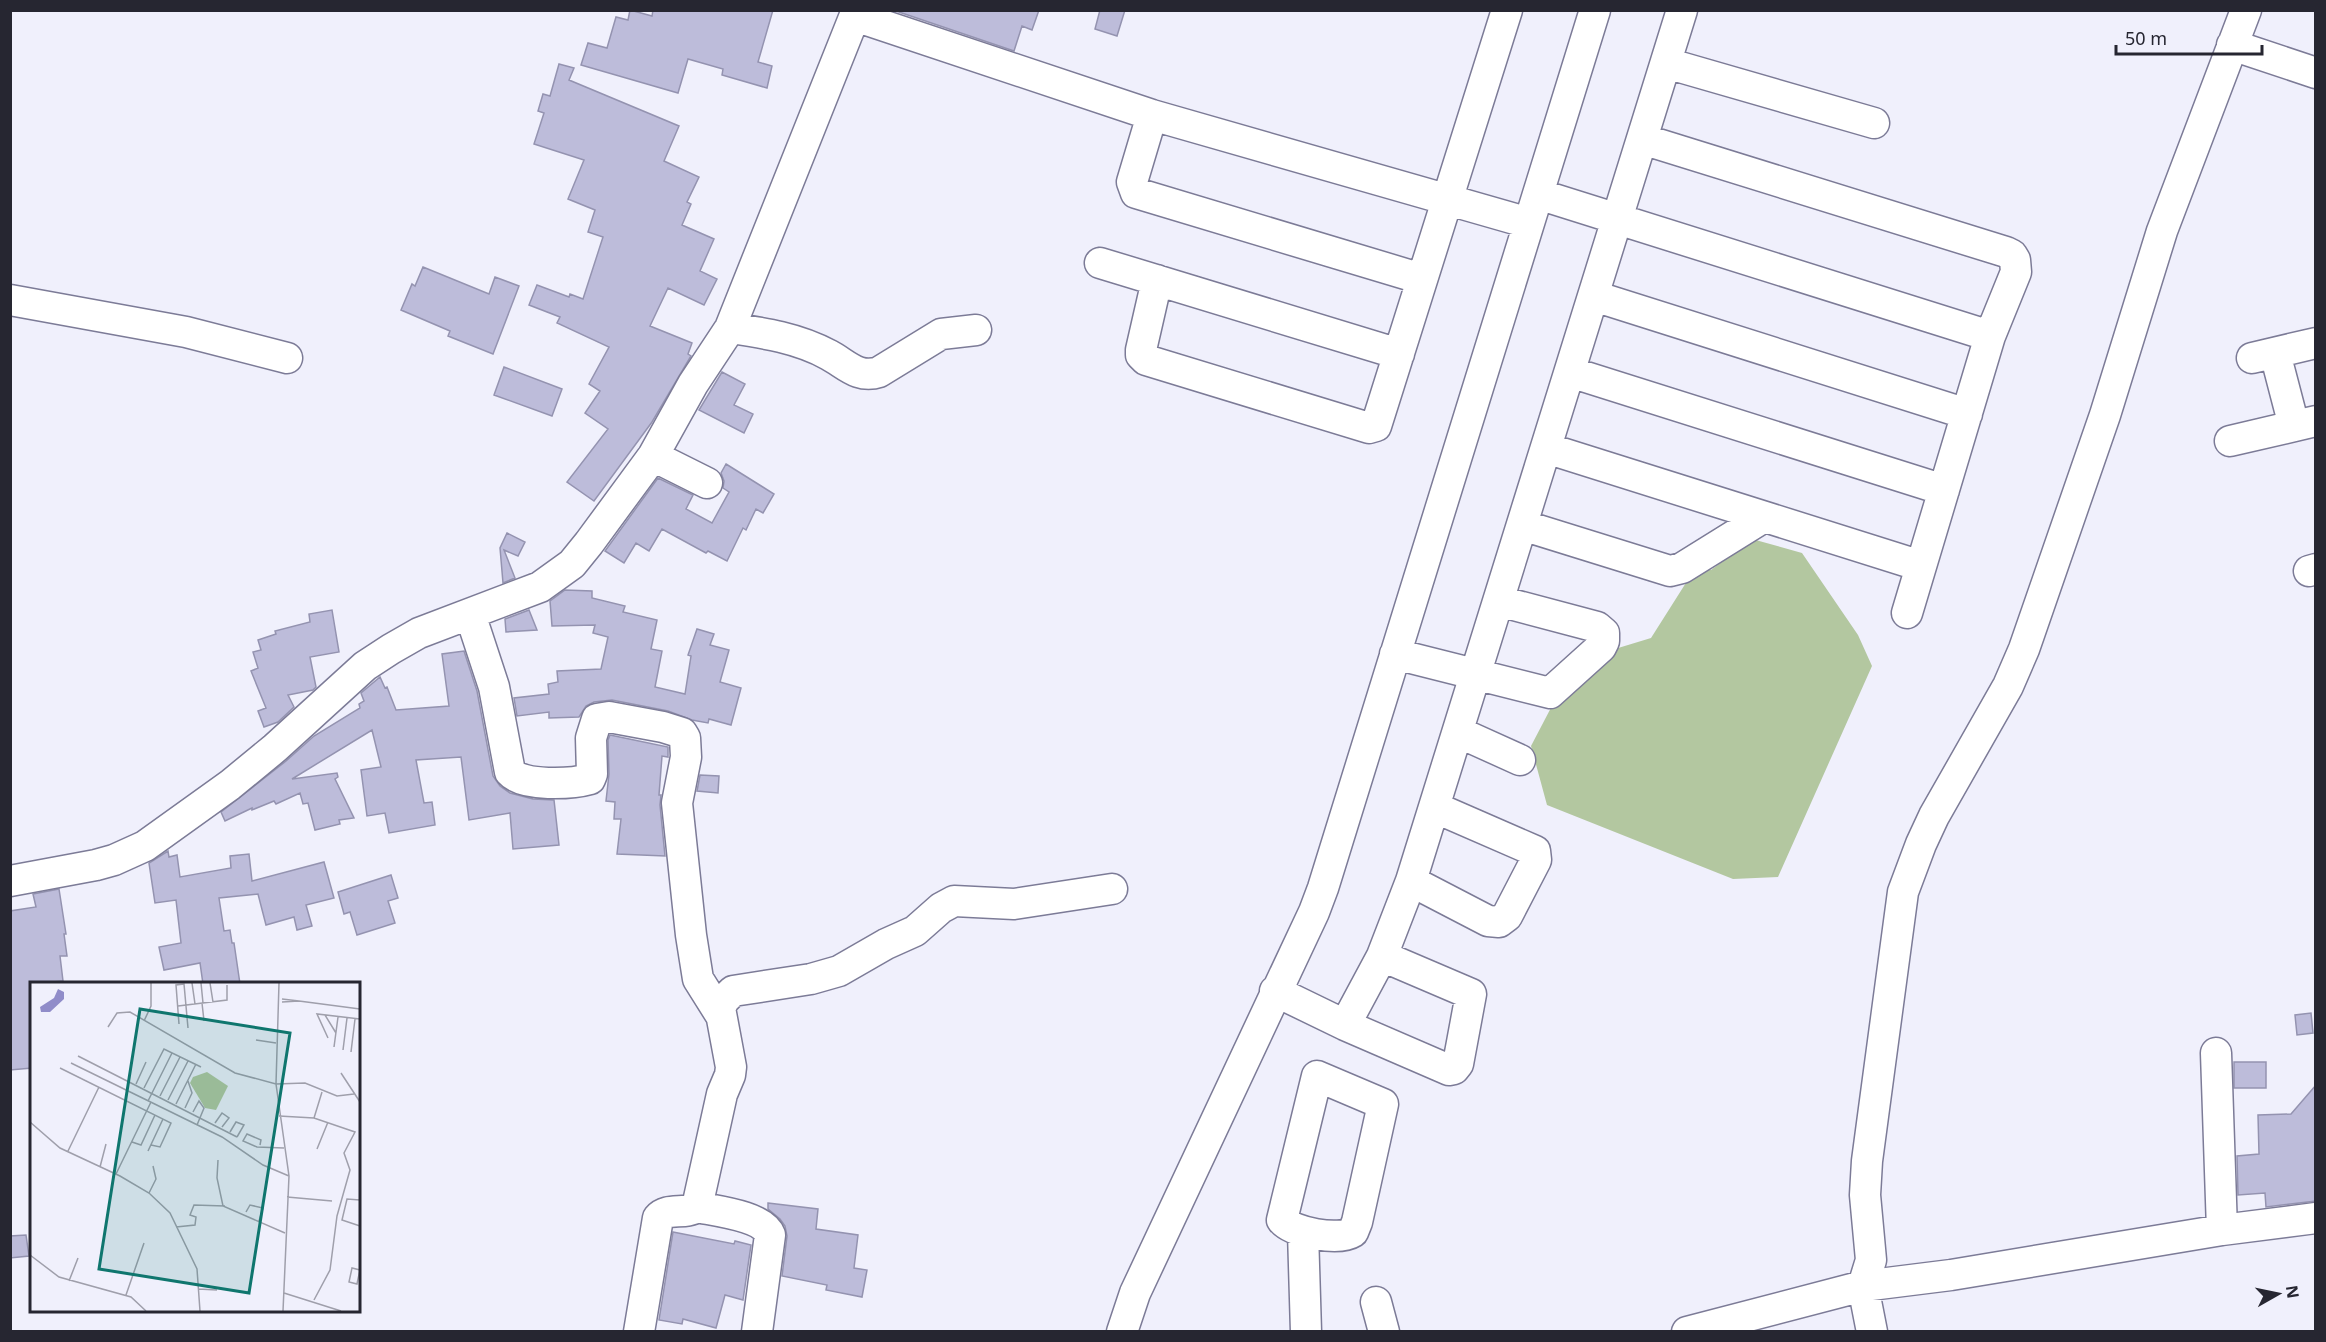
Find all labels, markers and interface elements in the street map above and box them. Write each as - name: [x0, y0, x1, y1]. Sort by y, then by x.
- scale bar: [2116, 18, 2262, 56]
- text: 50 m: [2125, 26, 2167, 50]
- inset map: [30, 982, 360, 1312]
- north arrow: [2248, 1264, 2308, 1324]
- text: N: [2281, 1284, 2305, 1300]

